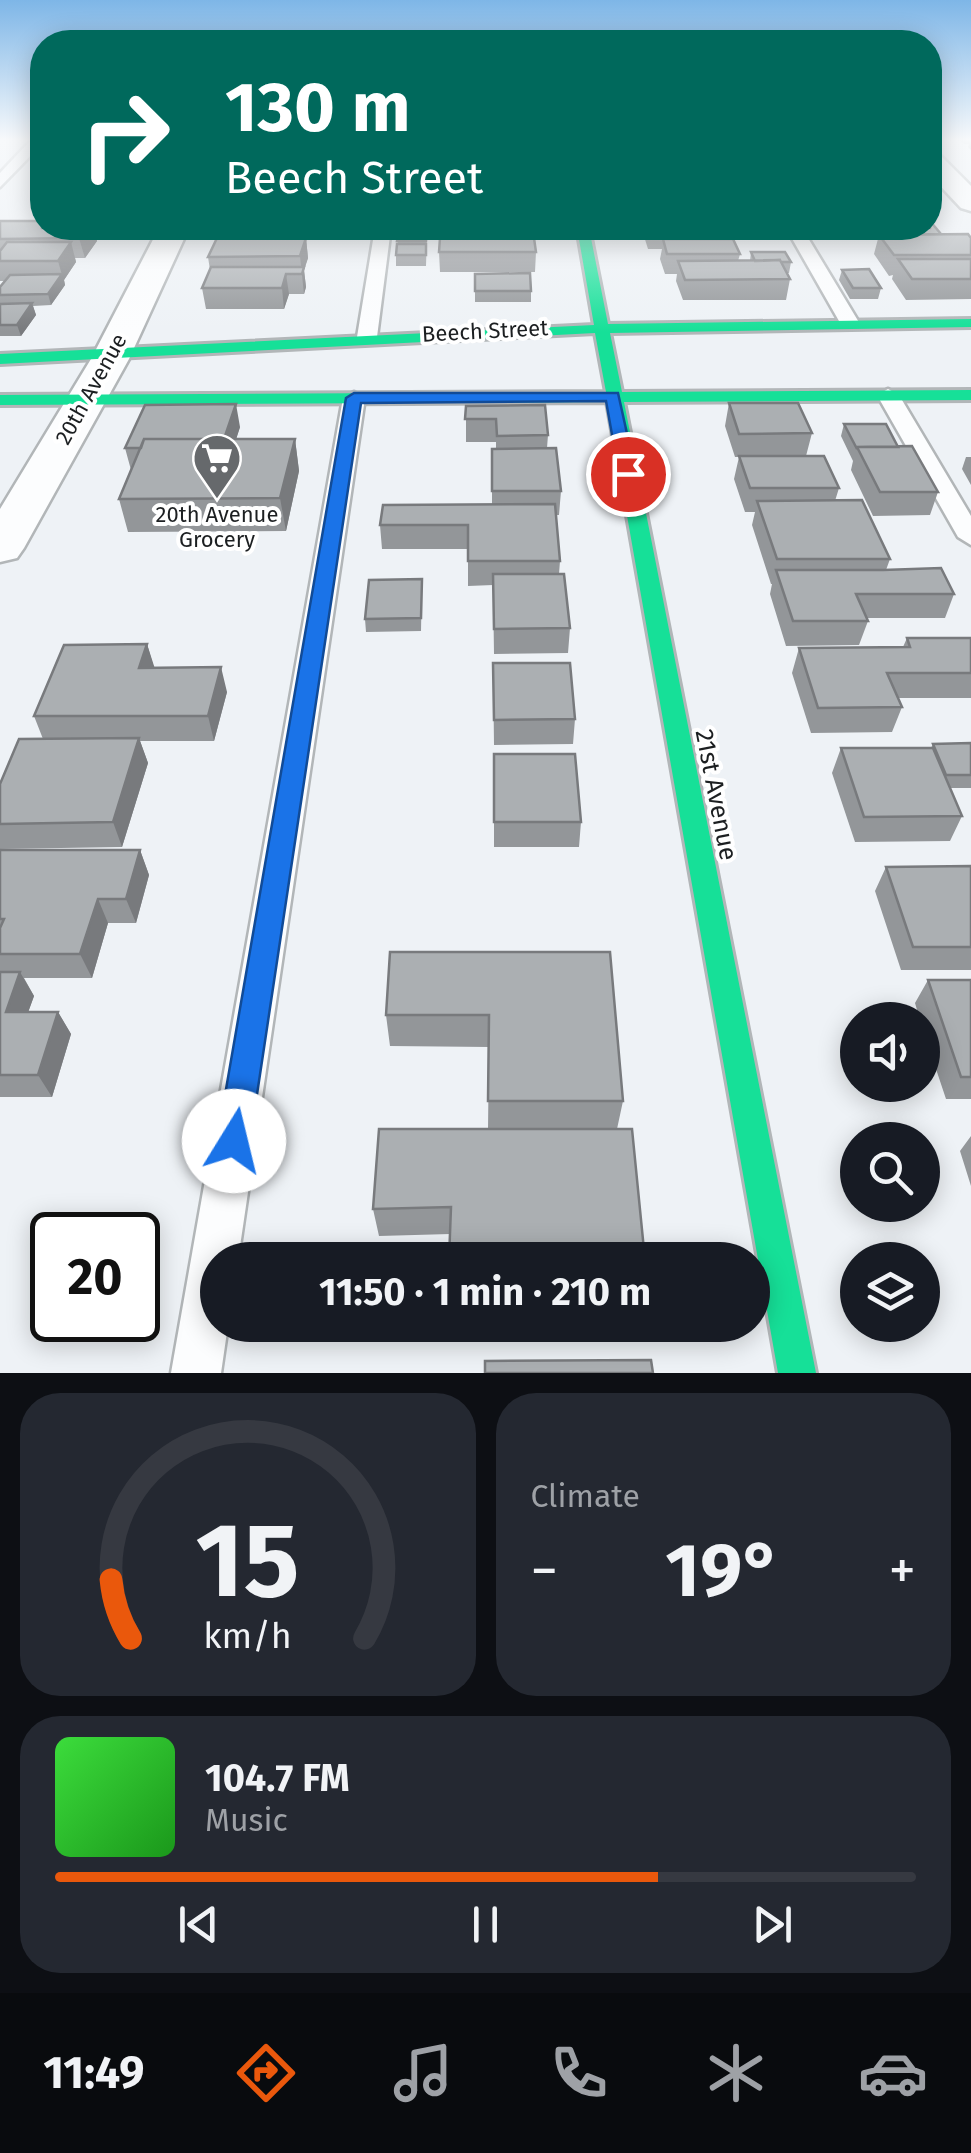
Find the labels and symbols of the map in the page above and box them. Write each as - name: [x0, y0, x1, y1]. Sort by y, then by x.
- street label: Beech Street: [421, 314, 549, 348]
- street label: 20th Avenue: [49, 329, 133, 449]
- supermarket icon: 20th Avenue Grocery: [191, 432, 243, 500]
- pin: [586, 432, 671, 517]
- place label: 20th Avenue Grocery: [156, 501, 278, 553]
- street label: 21st Avenue: [689, 727, 743, 863]
- position arrow: [182, 1089, 286, 1193]
- speed limit sign: 20: [30, 1212, 160, 1342]

